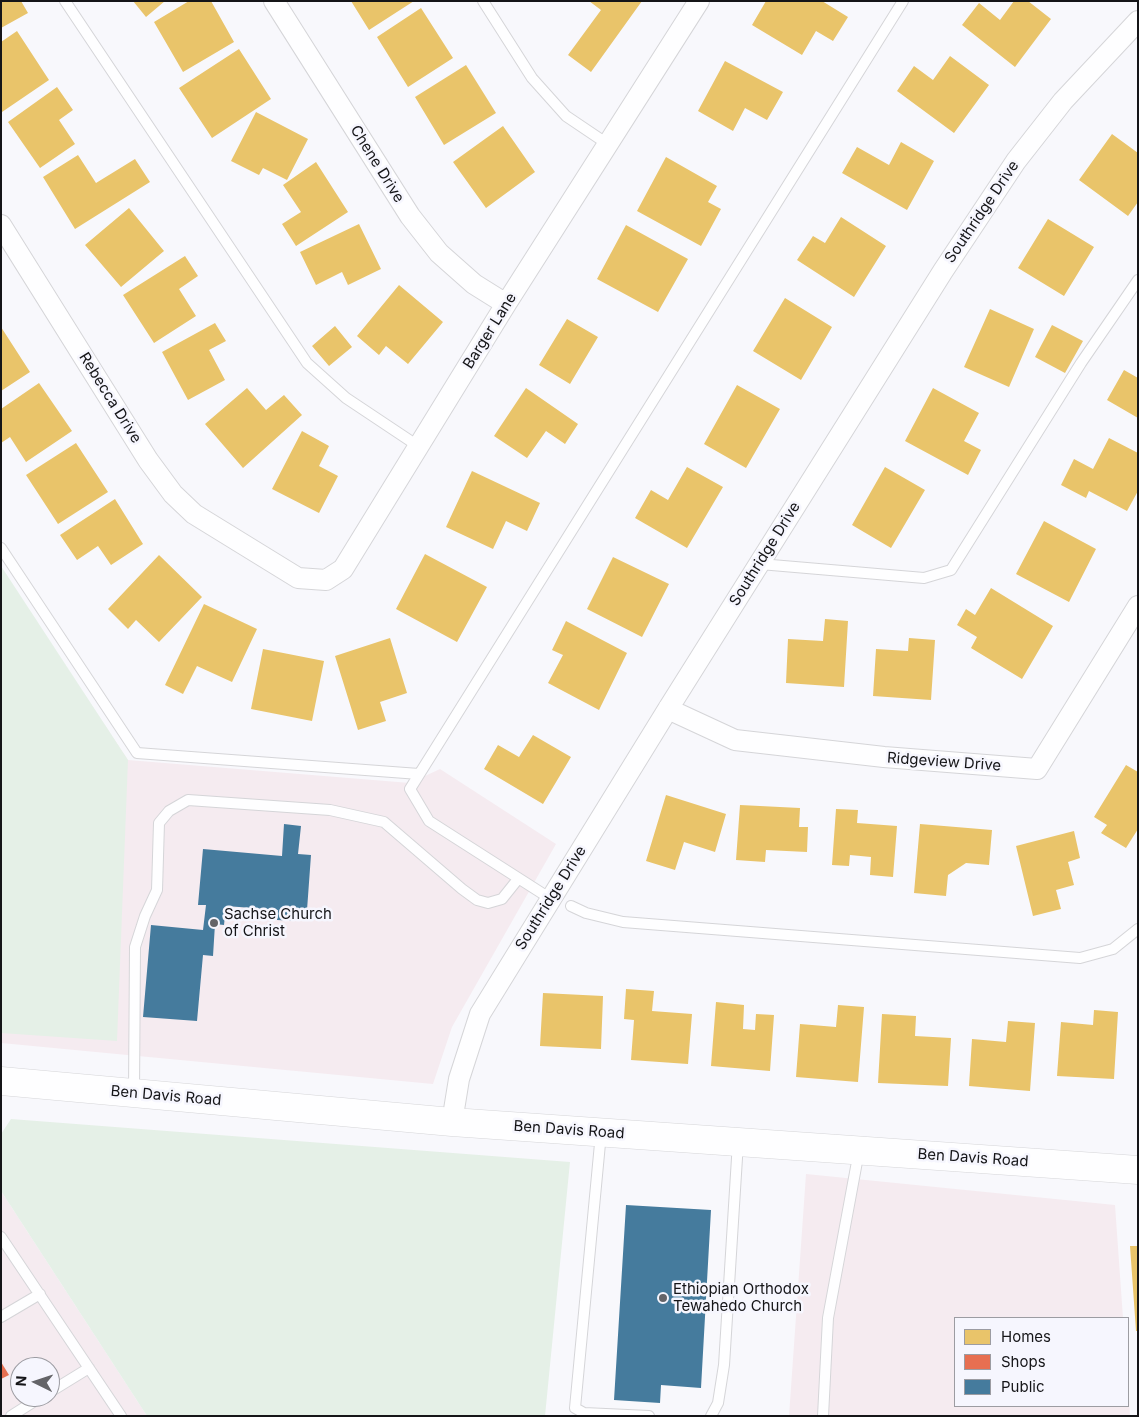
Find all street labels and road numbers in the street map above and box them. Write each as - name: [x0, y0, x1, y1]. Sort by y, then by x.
- street label: Chene Drive: [346, 122, 408, 206]
- street label: Southridge Drive: [941, 157, 1023, 267]
- street label: Barger Lane: [460, 290, 520, 372]
- street label: Rebecca Drive: [75, 349, 145, 447]
- street label: Southridge Drive: [726, 499, 804, 609]
- street label: Ridgeview Drive: [886, 749, 1002, 775]
- street label: Southridge Drive: [512, 843, 590, 953]
- street label: Ben Davis Road: [110, 1082, 222, 1110]
- street label: Ben Davis Road: [513, 1117, 625, 1143]
- street label: Ben Davis Road: [917, 1145, 1029, 1171]

